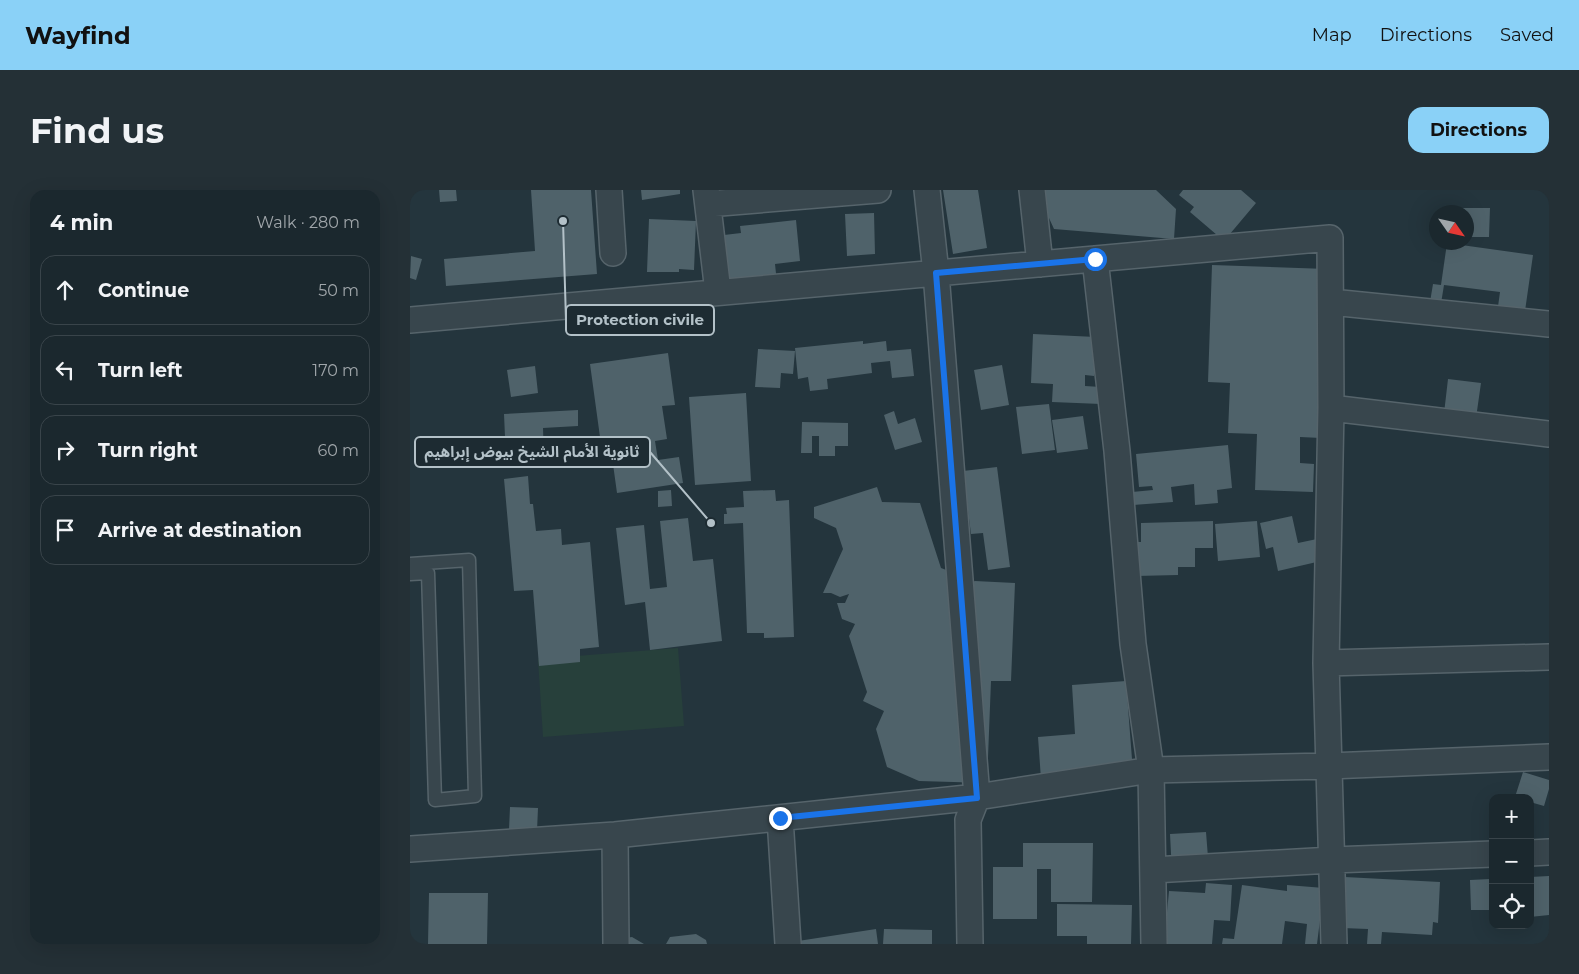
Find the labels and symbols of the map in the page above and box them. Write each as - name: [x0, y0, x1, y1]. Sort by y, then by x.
- north arrow: [1429, 205, 1474, 250]
- route start: [1084, 248, 1107, 271]
- callout: Protection civile: [566, 305, 714, 335]
- text: Protection civile: [576, 310, 704, 329]
- callout: ثانوية الأمام الشيخ بيوض إبراهيم: [415, 437, 650, 467]
- text: ثانوية الأمام الشيخ بيوض إبراهيم: [425, 442, 640, 463]
- route end: [769, 807, 792, 830]

